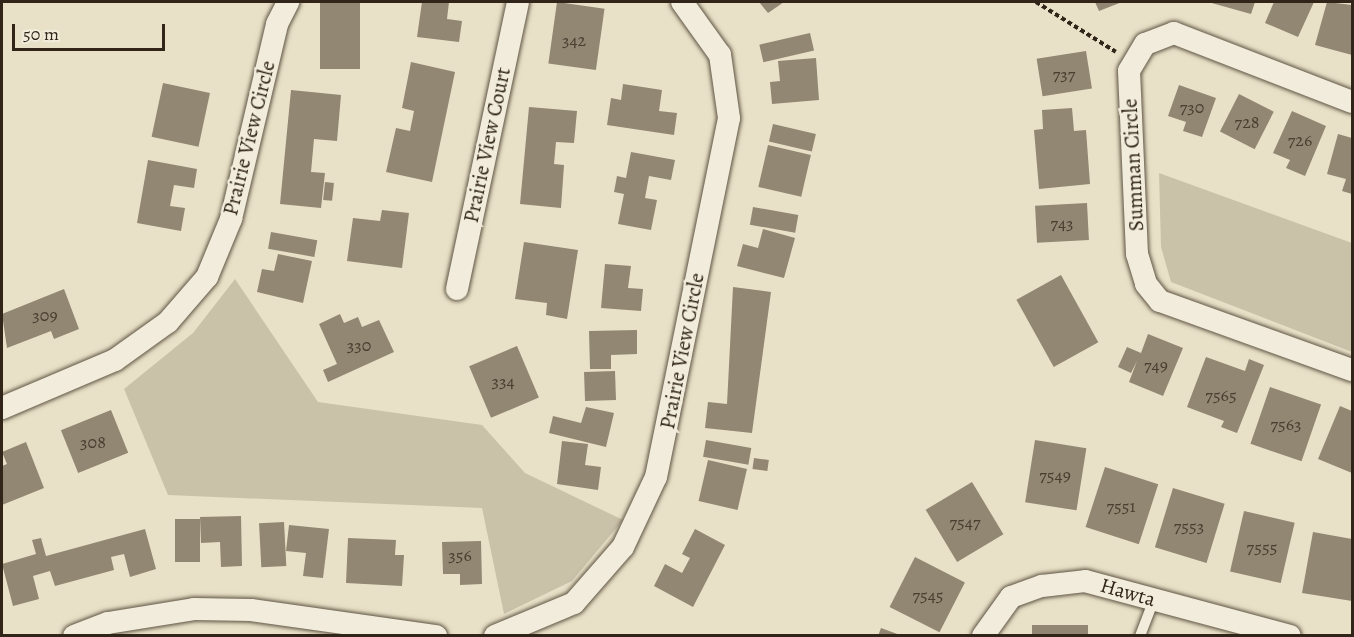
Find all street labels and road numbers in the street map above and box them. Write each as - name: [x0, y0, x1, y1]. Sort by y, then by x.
- street label: Prairie View Circle: [218, 58, 280, 218]
- street label: Prairie View Court: [458, 65, 516, 225]
- street label: Summan Circle: [1117, 98, 1149, 232]
- street label: Prairie View Circle: [654, 271, 710, 431]
- street label: Hawta: [1097, 572, 1159, 612]

